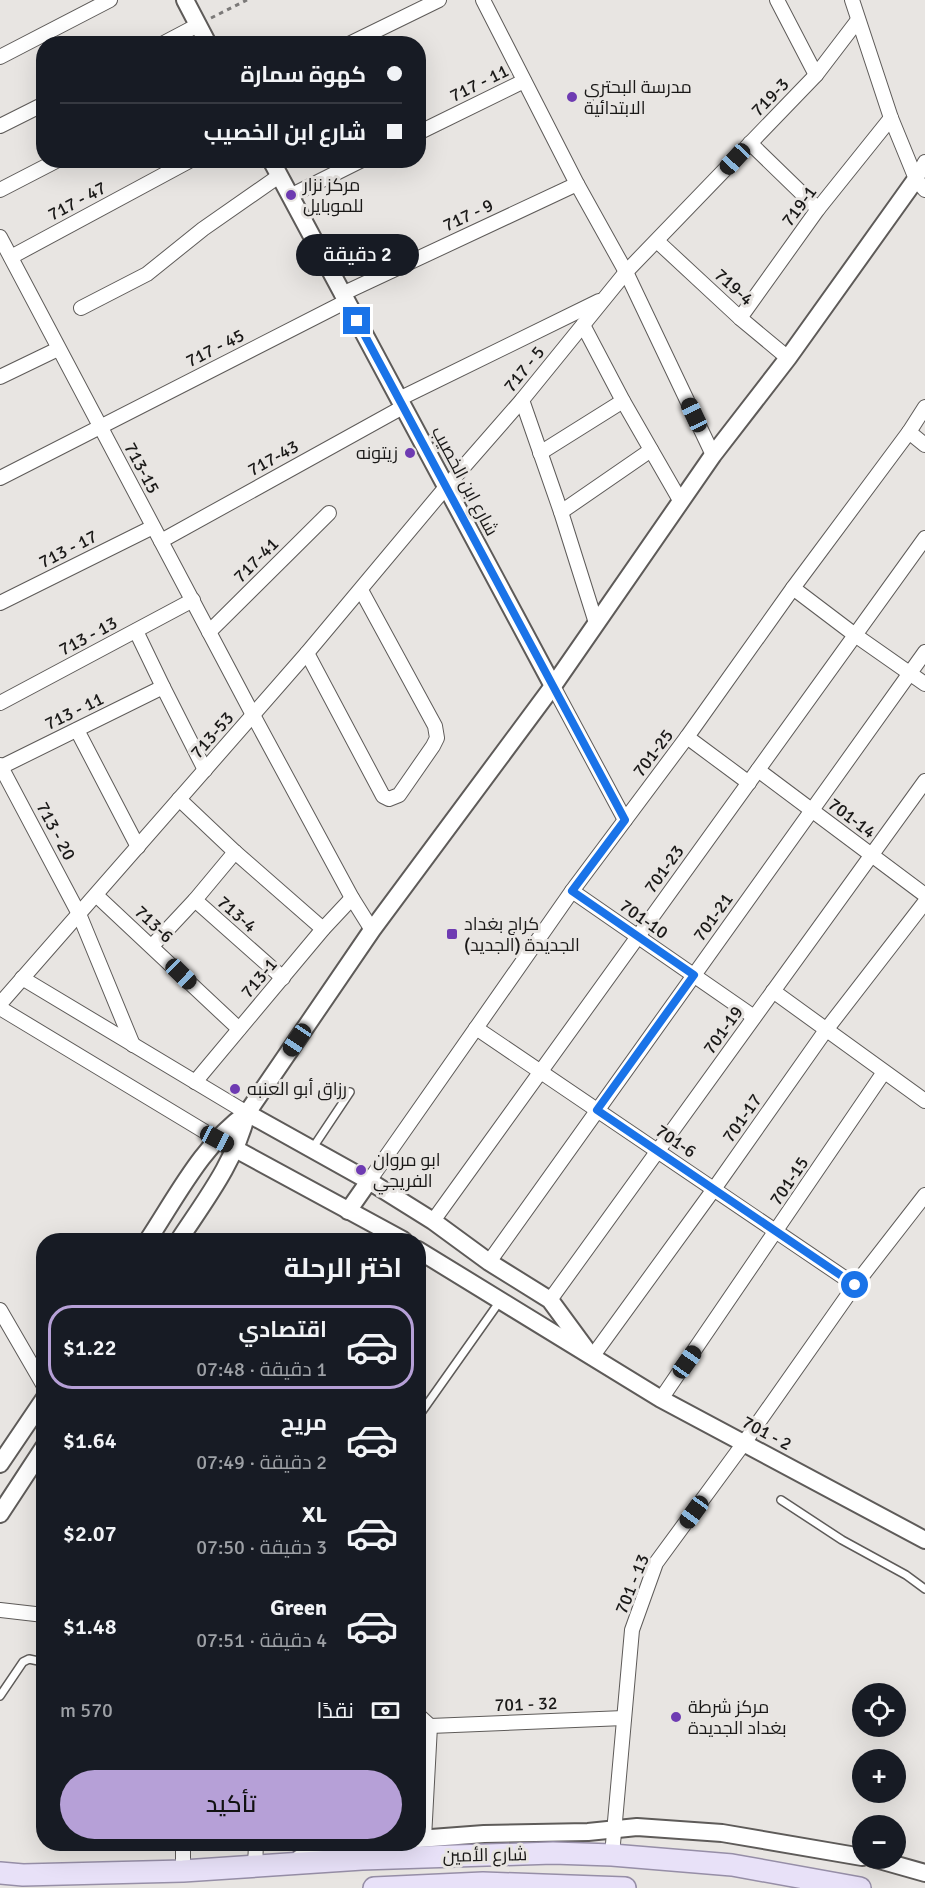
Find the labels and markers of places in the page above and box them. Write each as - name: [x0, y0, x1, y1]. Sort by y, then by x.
- place label: مدرسة البحتري الابتدائية: [584, 76, 692, 119]
- marker: مدرسة البحتري الابتدائية: [565, 90, 579, 104]
- place label: مركز نزار للموبايل: [302, 174, 364, 217]
- marker: مركز نزار للموبايل: [284, 188, 298, 202]
- place label: زيتونه: [356, 442, 398, 464]
- marker: زيتونه: [403, 446, 417, 460]
- place label: كراج بغداد الجديدة (الجديد): [464, 913, 580, 956]
- marker: كراج بغداد الجديدة (الجديد): [445, 927, 459, 941]
- place label: رزاق أبو العنبه: [247, 1078, 347, 1101]
- marker: رزاق أبو العنبه: [228, 1082, 242, 1096]
- place label: ابو مروان الفريجي: [373, 1149, 441, 1195]
- marker: ابو مروان الفريجي: [354, 1163, 368, 1177]
- place label: مركز شرطة بغداد الجديدة: [688, 1696, 787, 1739]
- marker: مركز شرطة بغداد الجديدة: [669, 1710, 683, 1724]

